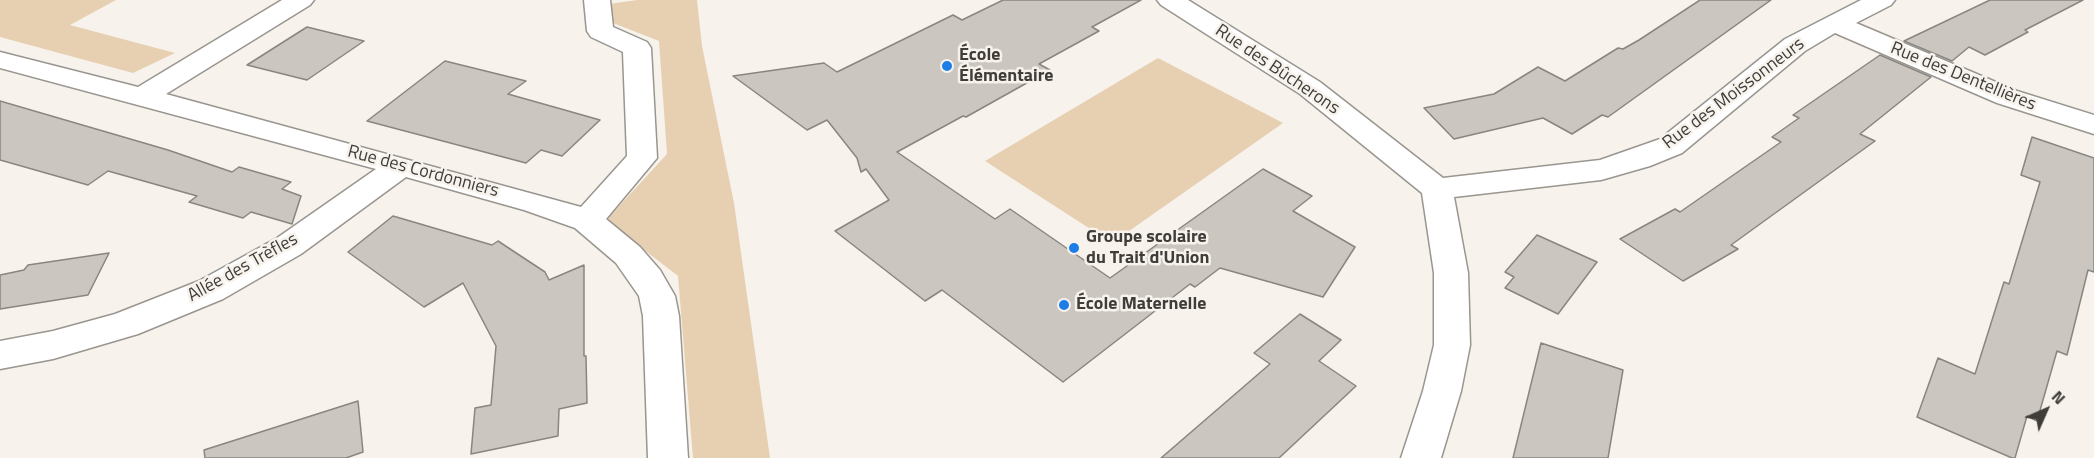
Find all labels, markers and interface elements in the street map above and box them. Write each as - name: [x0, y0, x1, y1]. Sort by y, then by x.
- street label: Rue des Bûcherons: [1211, 20, 1343, 120]
- street label: Rue des Moissonneurs: [1659, 34, 1809, 154]
- street label: Rue des Dentellières: [1887, 38, 2039, 116]
- place label: École Élémentaire: [959, 45, 1054, 88]
- marker: École Élémentaire: [940, 59, 954, 73]
- street label: Rue des Cordonniers: [345, 141, 501, 203]
- place label: Groupe scolaire du Trait d'Union: [1086, 227, 1209, 270]
- street label: Allée des Trèfles: [184, 229, 302, 307]
- marker: Groupe scolaire du Trait d'Union: [1067, 241, 1081, 255]
- place label: École Maternelle: [1076, 294, 1206, 316]
- marker: École Maternelle: [1057, 298, 1071, 312]
- north arrow: [2016, 380, 2076, 440]
- text: N: [2046, 385, 2071, 410]

